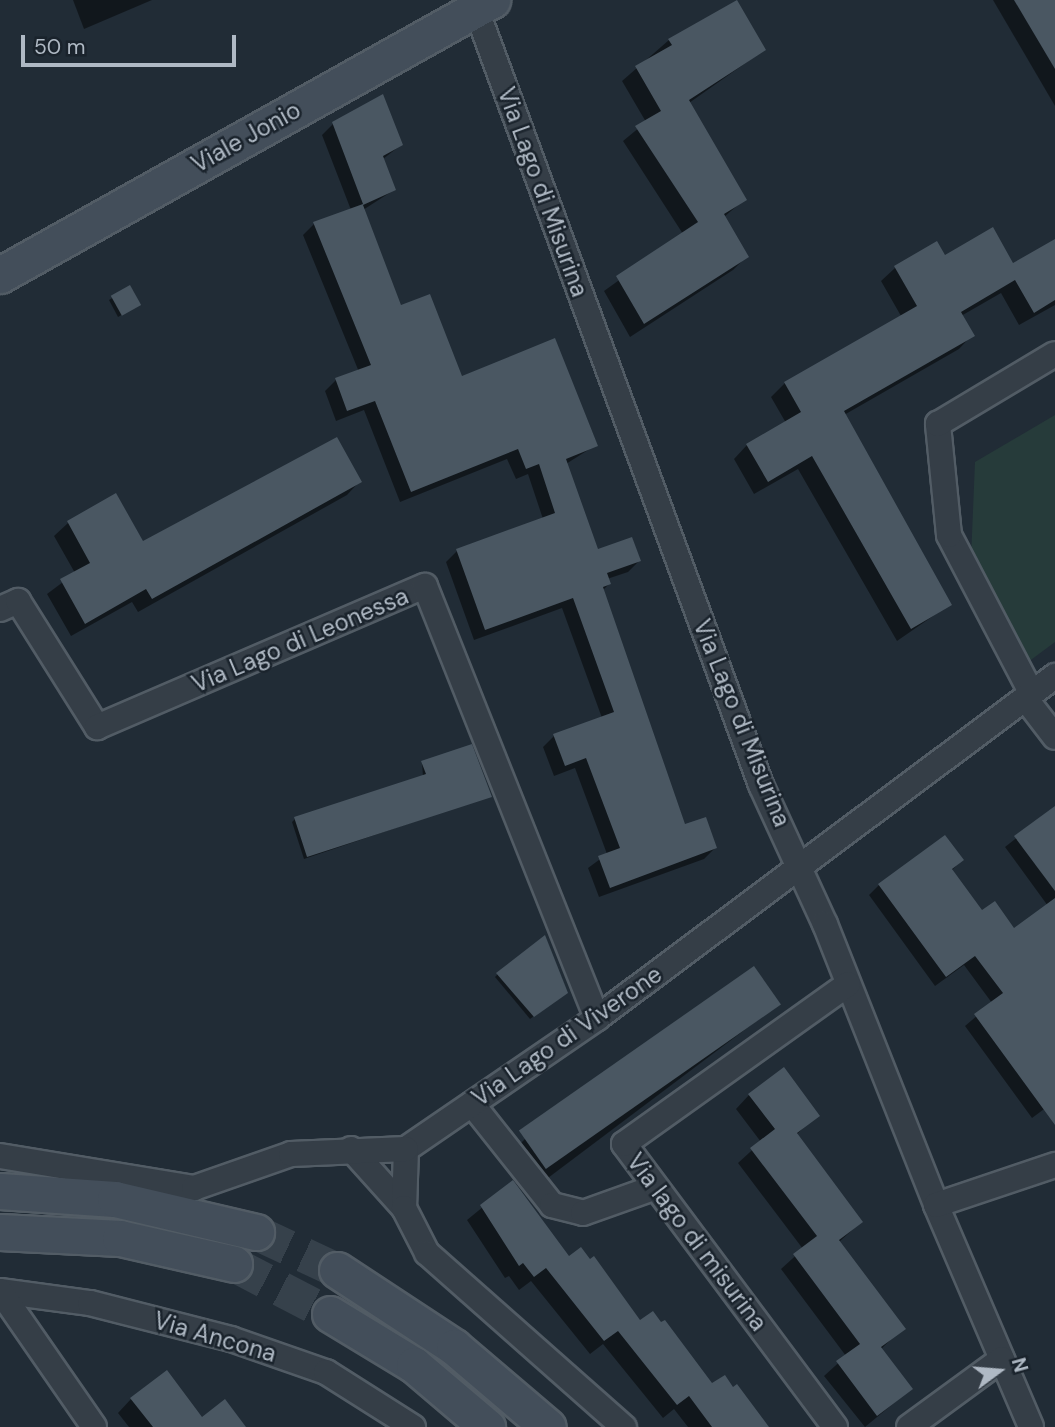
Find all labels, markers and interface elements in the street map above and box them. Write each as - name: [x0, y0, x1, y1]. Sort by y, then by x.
- scale bar: [24, 21, 240, 65]
- text: 50 m: [34, 33, 85, 61]
- street label: Via Lago di Misurina: [492, 83, 594, 301]
- street label: Viale Jonio: [186, 95, 306, 179]
- street label: Via Lago di Leonessa: [187, 581, 413, 699]
- street label: Via Lago di Misurina: [687, 615, 797, 831]
- street label: Via Lago di Viverone: [466, 960, 668, 1112]
- street label: Via lago di misurina: [621, 1148, 773, 1336]
- street label: Via Ancona: [151, 1306, 279, 1368]
- north arrow: [964, 1336, 1034, 1406]
- text: N: [1006, 1355, 1034, 1375]

